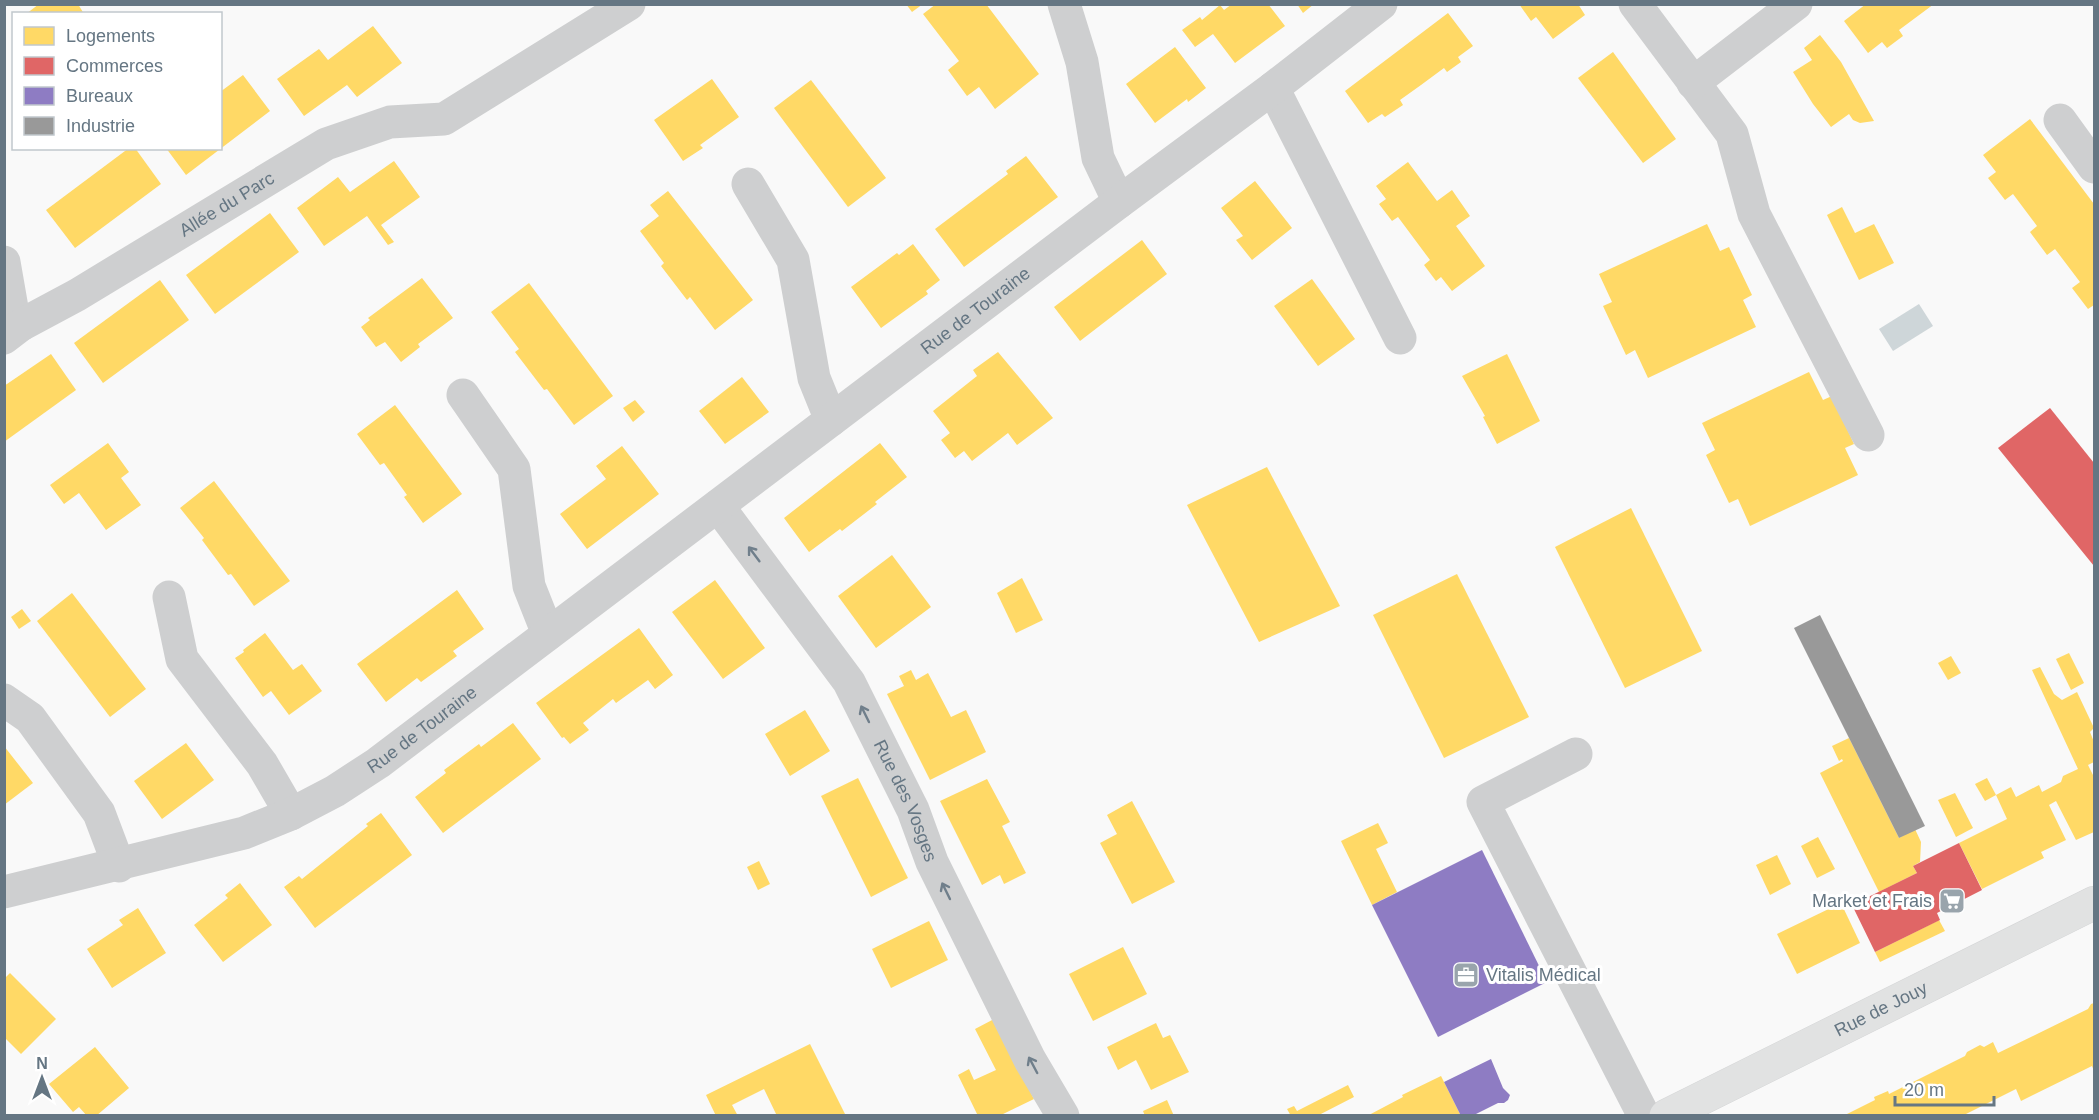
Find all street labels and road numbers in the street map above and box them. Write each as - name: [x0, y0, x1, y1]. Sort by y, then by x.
- street label: Allée du Parc: [176, 168, 278, 241]
- street label: Rue de Touraine: [917, 263, 1034, 359]
- street label: Rue de Touraine: [364, 682, 481, 777]
- street label: Rue des Vosges: [870, 737, 941, 864]
- street label: Rue de Jouy: [1831, 978, 1931, 1041]

